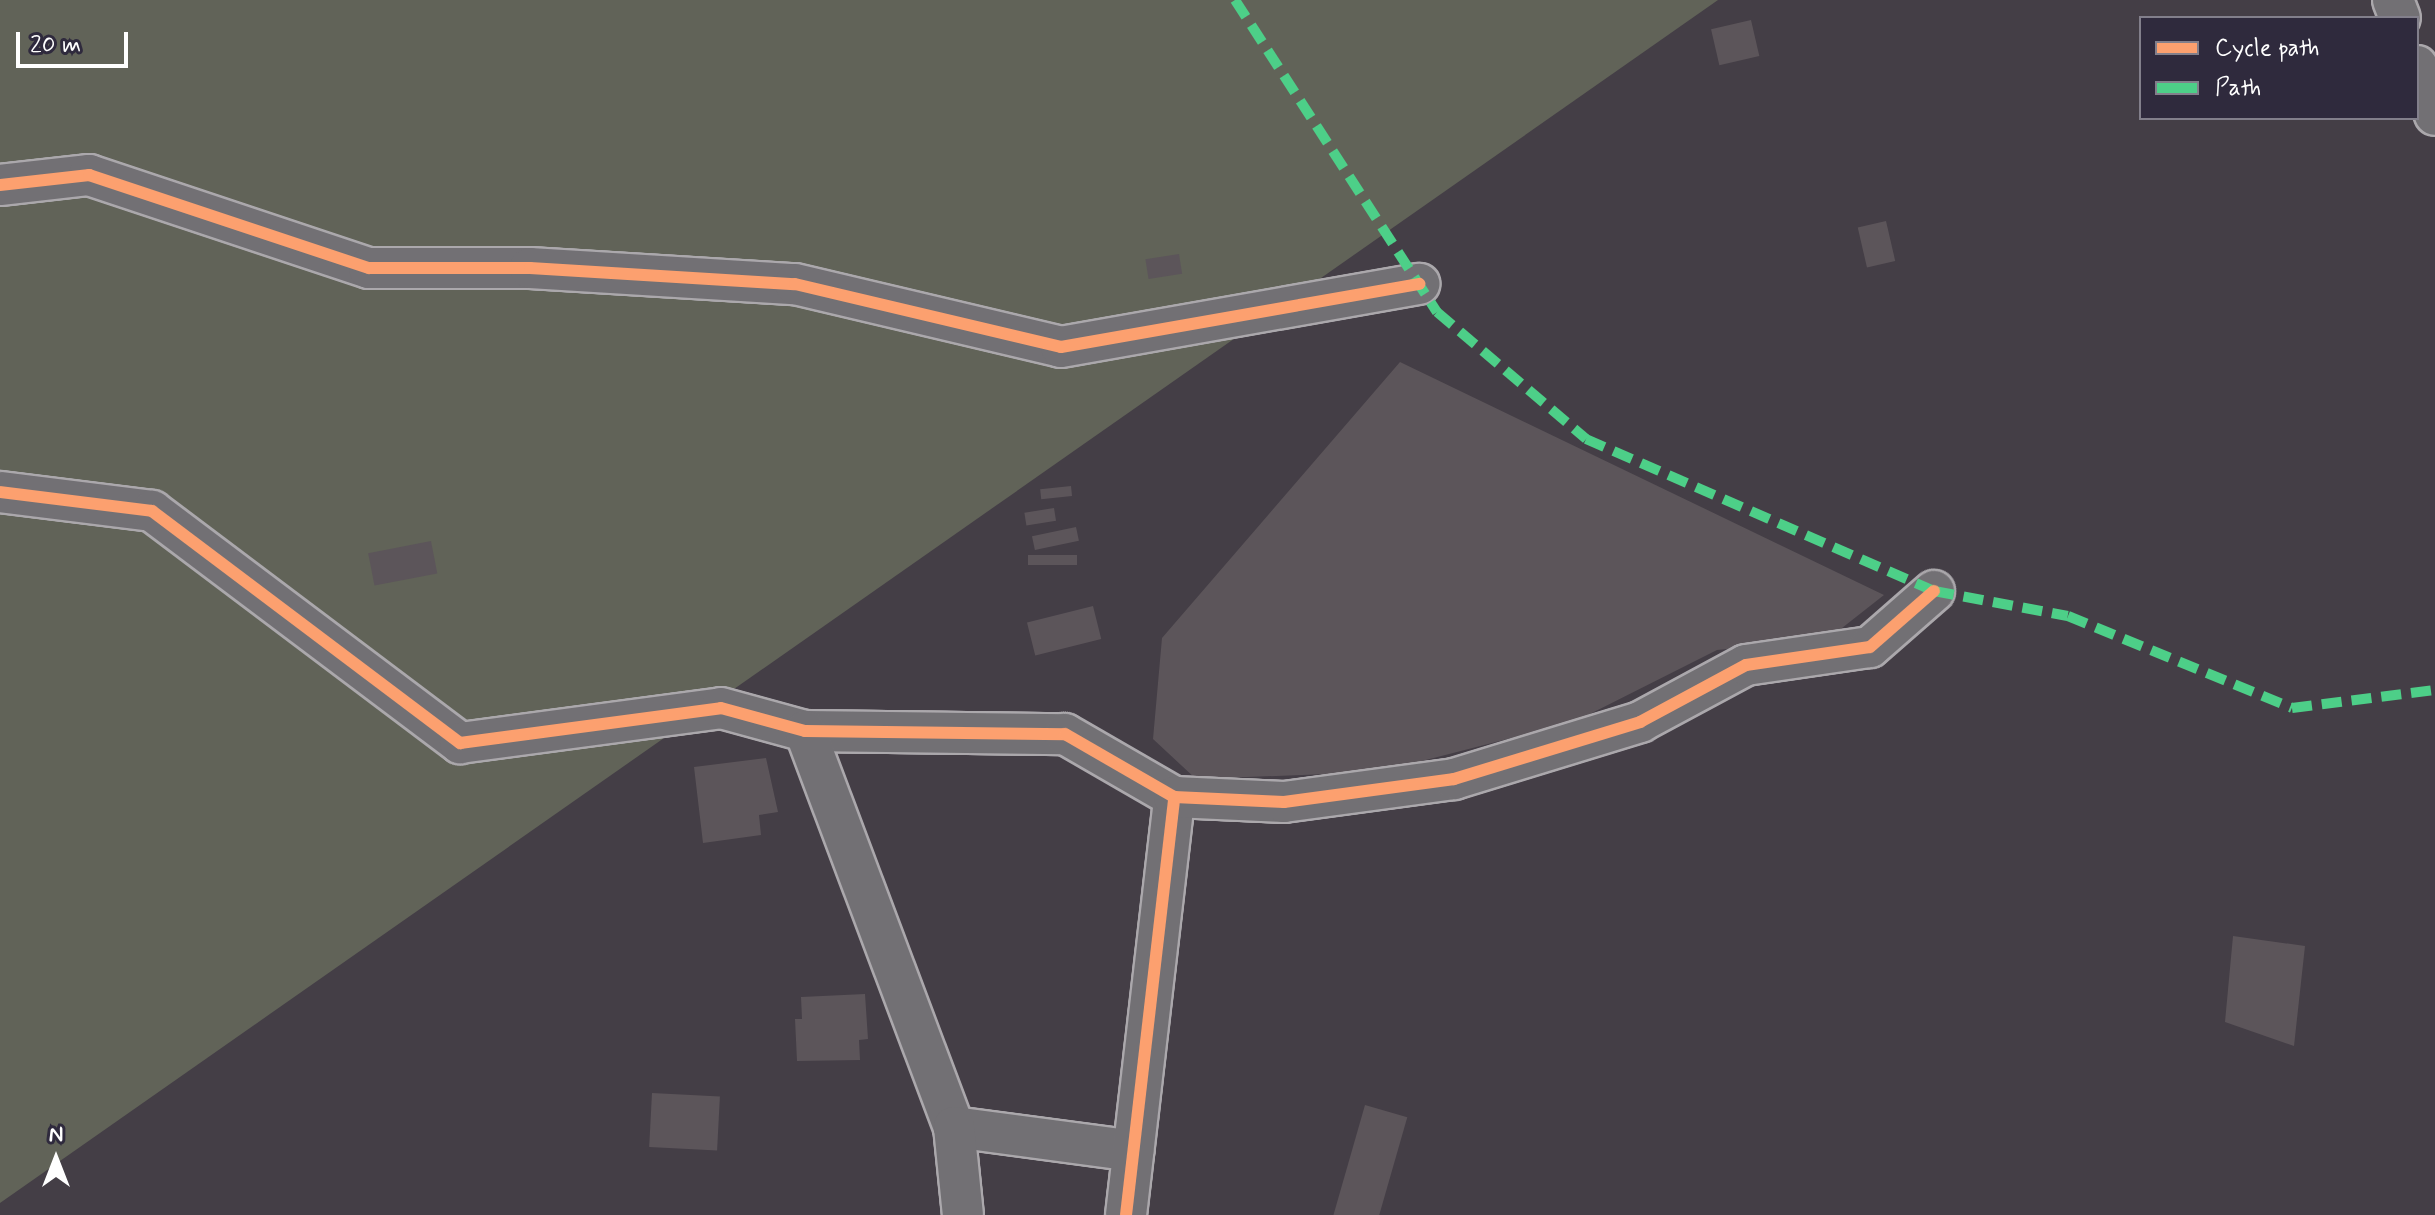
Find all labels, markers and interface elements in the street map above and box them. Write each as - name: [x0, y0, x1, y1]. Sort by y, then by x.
- scale bar: [20, 16, 132, 66]
- legend: [2139, 16, 2419, 120]
- text: 20 m: [30, 30, 81, 61]
- text: Cycle path: [2215, 33, 2320, 64]
- text: Path: [2215, 73, 2261, 104]
- north arrow: [16, 1119, 96, 1199]
- text: N: [49, 1121, 63, 1149]

